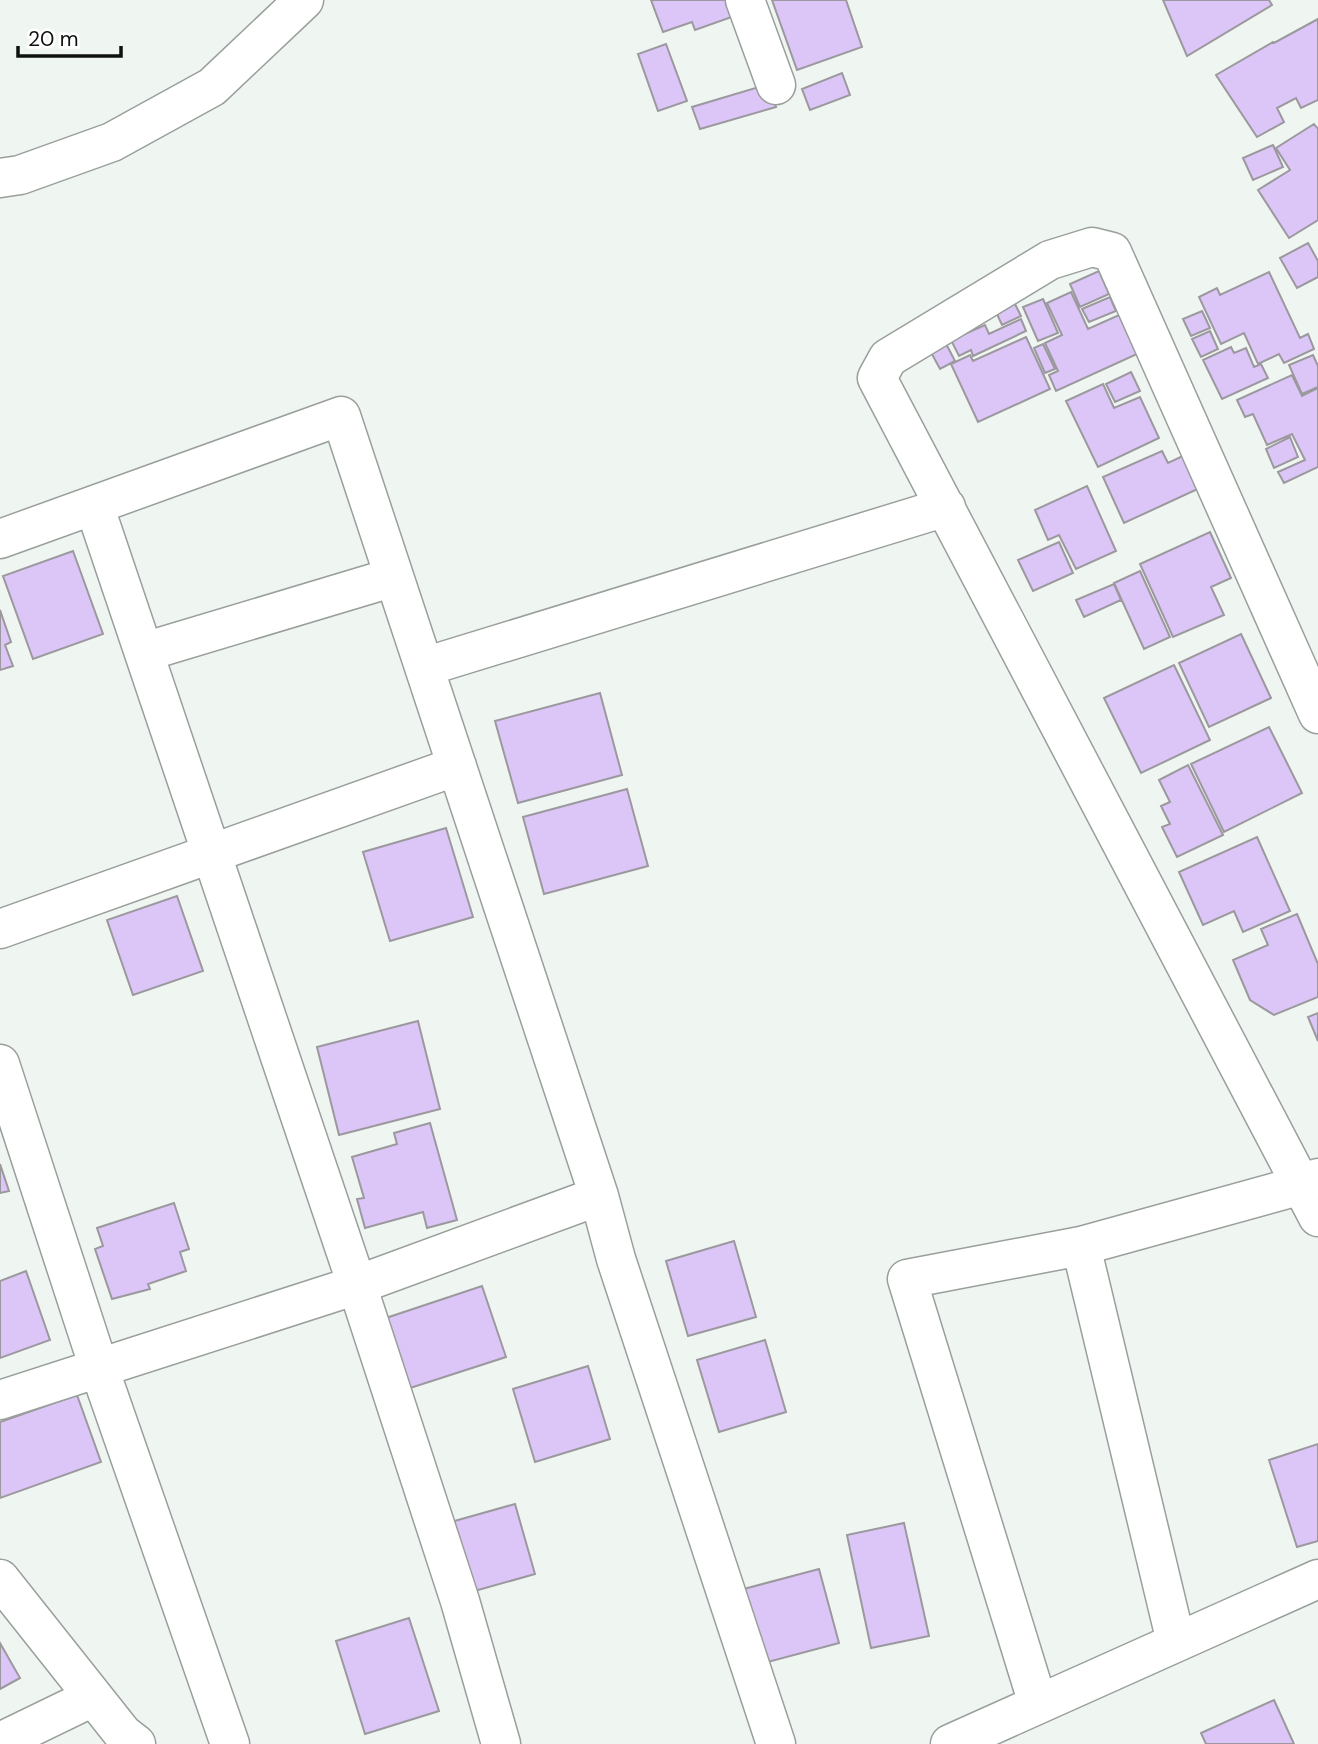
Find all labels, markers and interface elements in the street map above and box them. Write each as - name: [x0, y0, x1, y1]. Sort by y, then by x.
- scale bar: [18, 14, 121, 58]
- text: 20 m: [28, 25, 79, 53]

